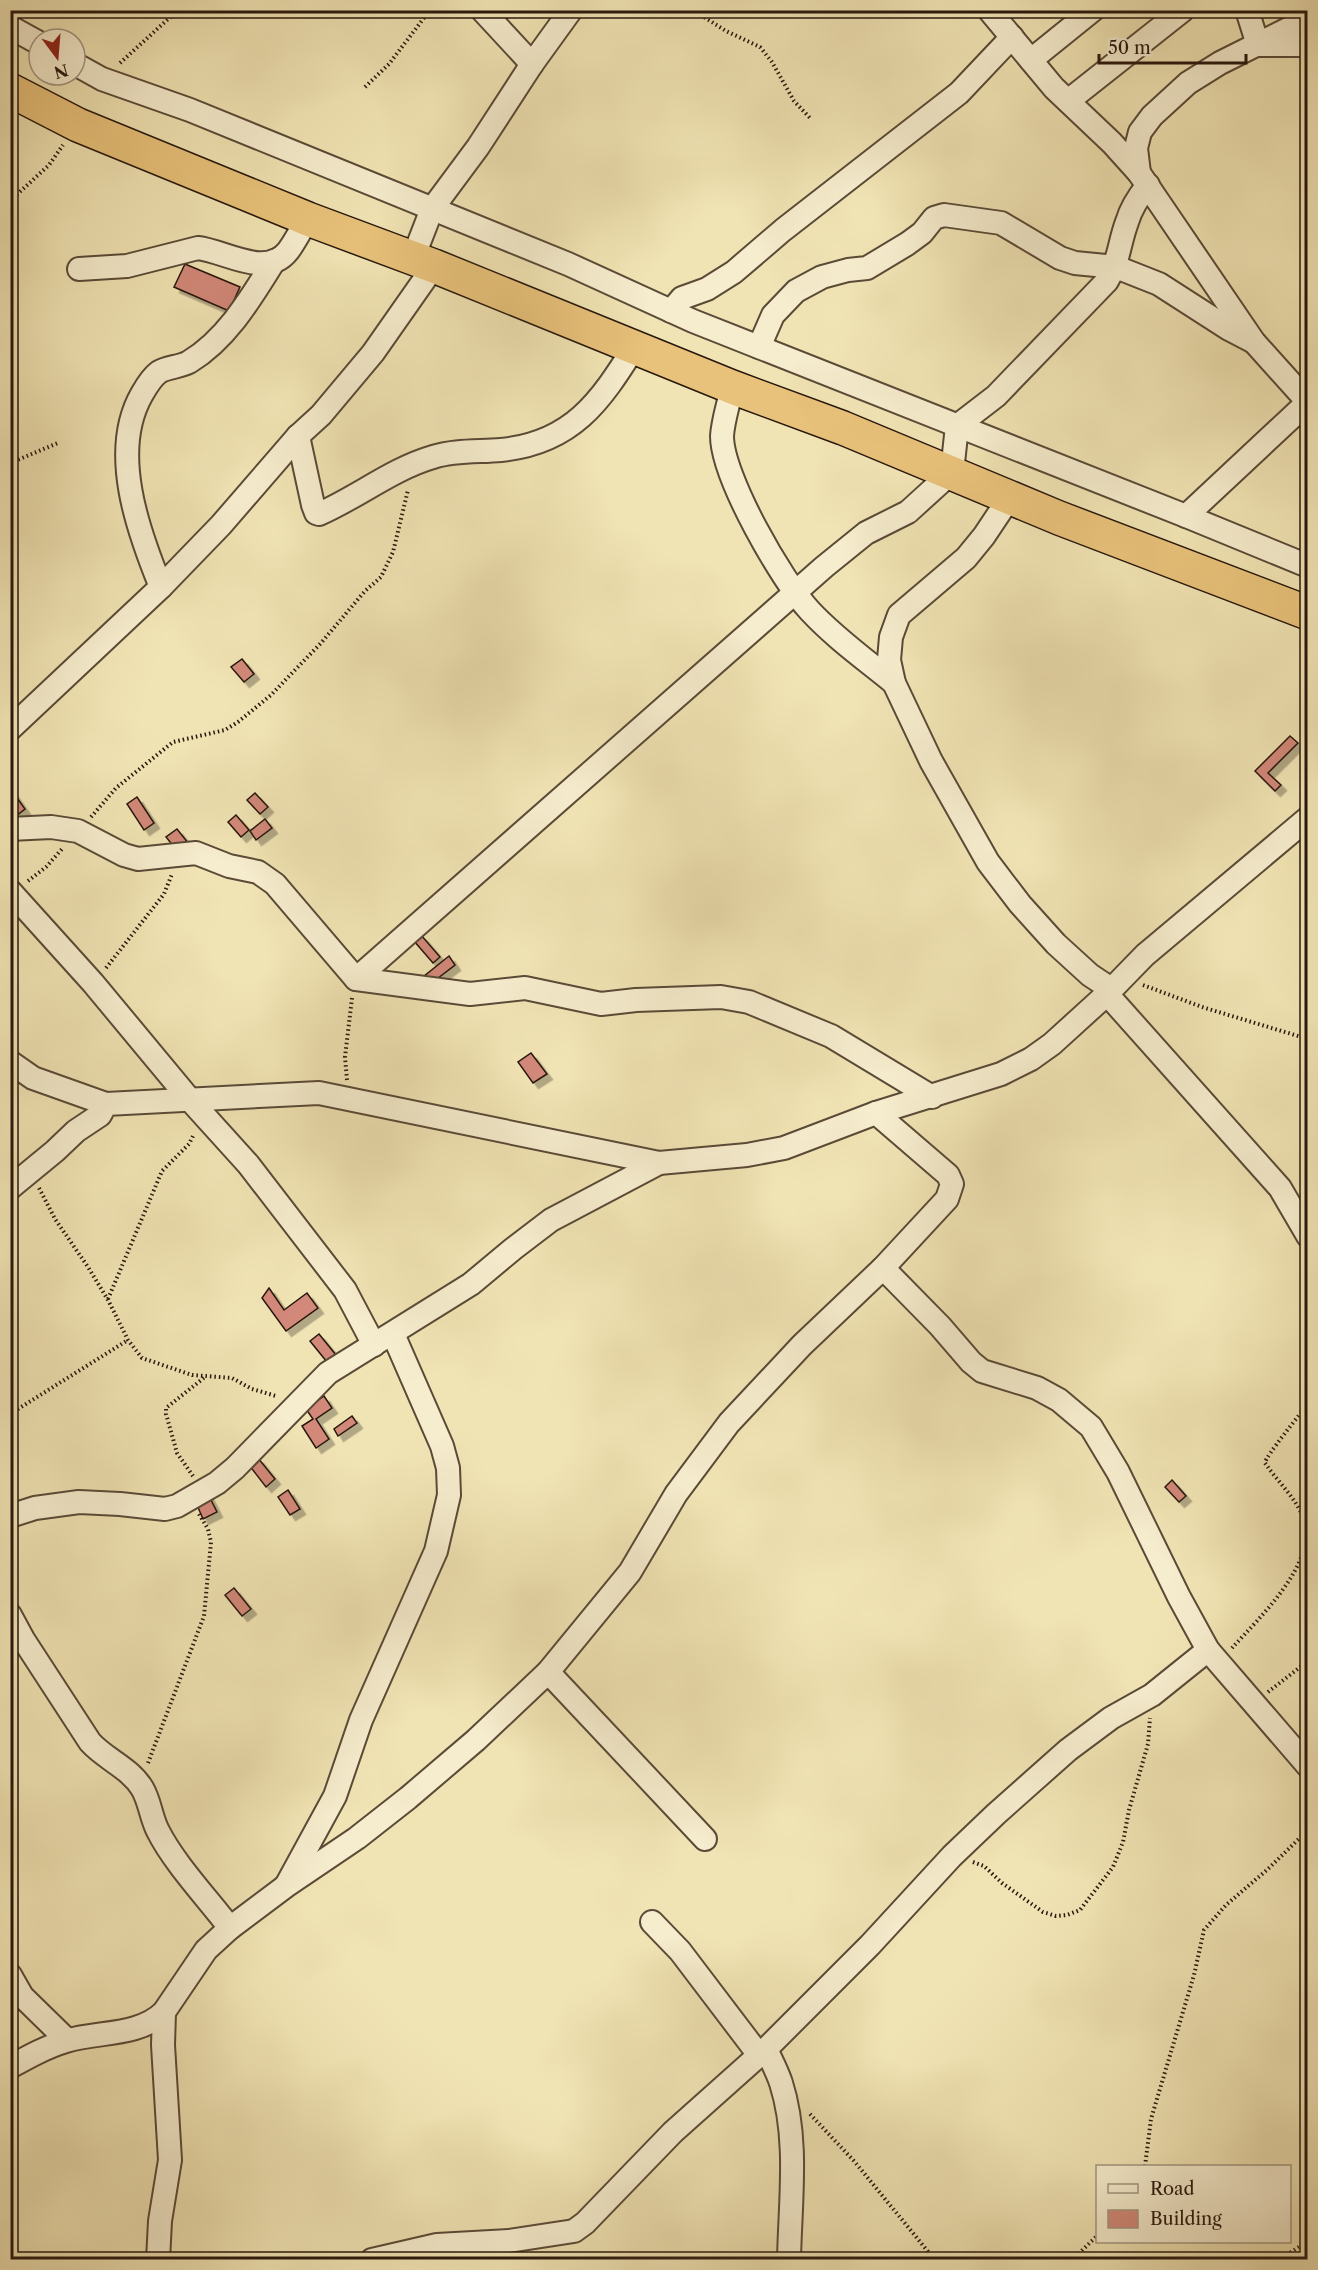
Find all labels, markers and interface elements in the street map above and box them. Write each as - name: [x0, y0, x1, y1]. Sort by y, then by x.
- north arrow: [27, 27, 87, 87]
- scale bar: [1099, 27, 1246, 65]
- text: 50 m: [1108, 37, 1151, 59]
- text: N: [52, 60, 71, 83]
- legend: [1096, 2165, 1291, 2243]
- text: Road: [1150, 2178, 1195, 2200]
- text: Building: [1150, 2208, 1222, 2230]

